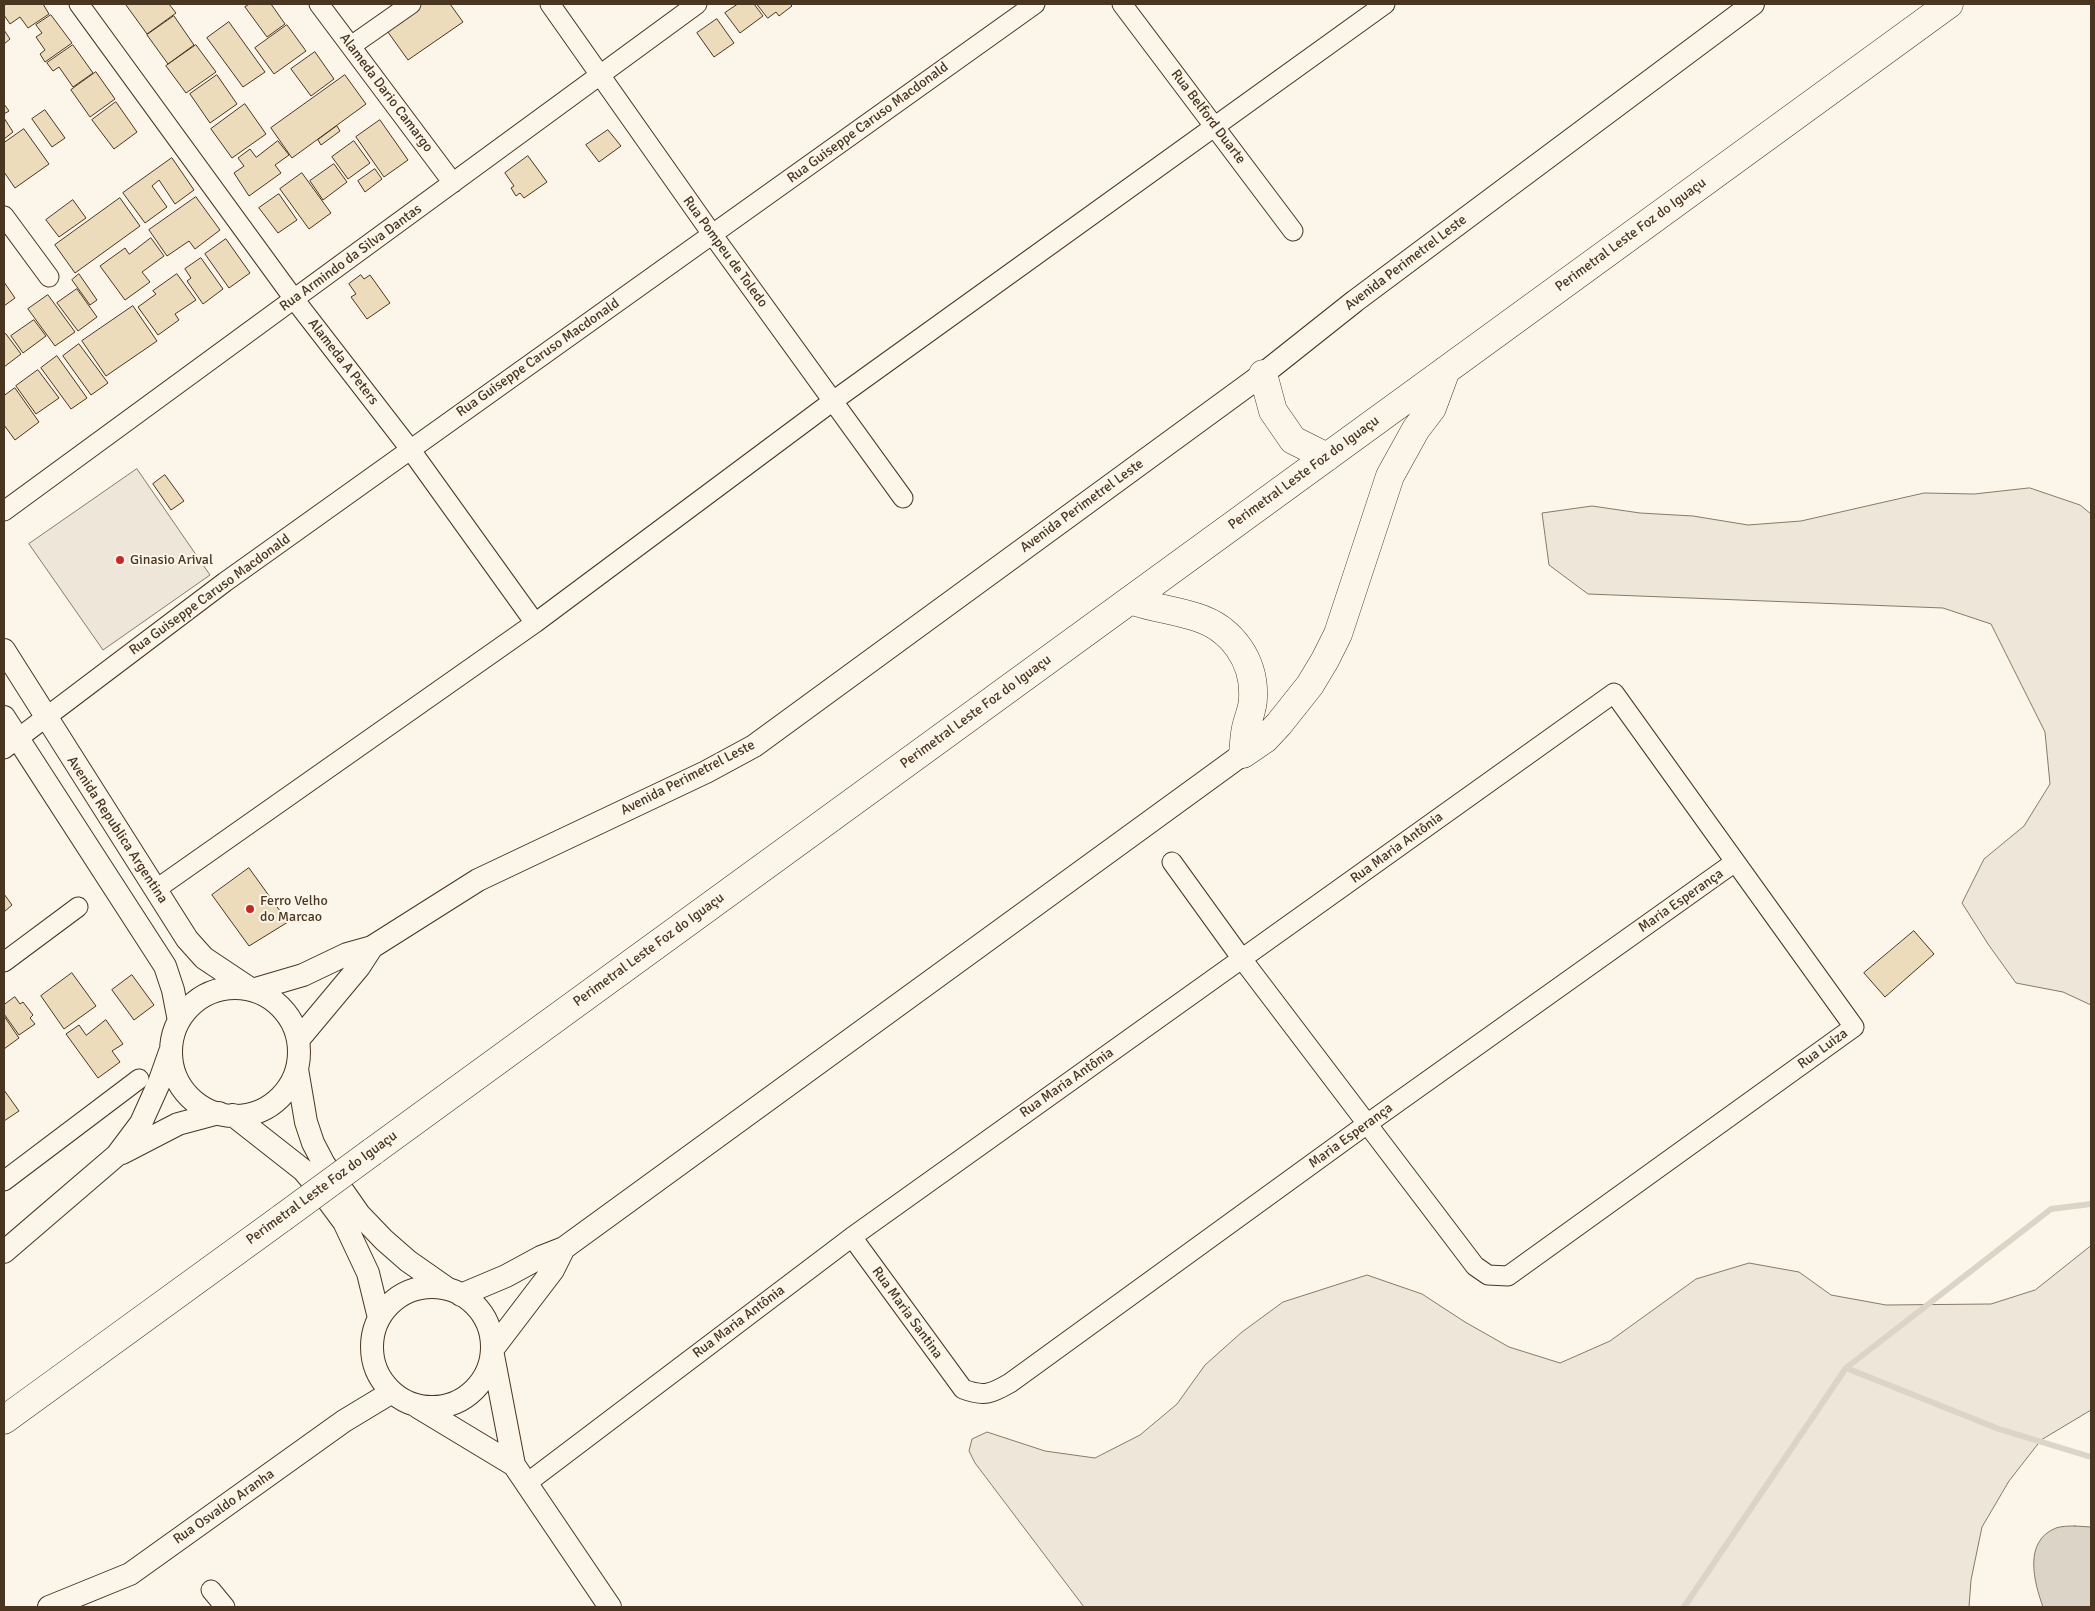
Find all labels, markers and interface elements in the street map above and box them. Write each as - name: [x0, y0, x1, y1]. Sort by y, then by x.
- street label: Alameda Dario Camargo: [336, 30, 436, 156]
- street label: Rua Guiseppe Caruso Macdonald: [784, 59, 952, 187]
- street label: Rua Belford Duarte: [1167, 66, 1249, 168]
- street label: Perimetral Leste Foz do Iguaçu: [1552, 175, 1710, 295]
- street label: Rua Pompeu de Toledo: [679, 193, 771, 311]
- street label: Rua Armindo da Silva Dantas: [277, 201, 425, 315]
- street label: Avenida Perimetrel Leste: [1342, 212, 1470, 314]
- street label: Rua Guiseppe Caruso Macdonald: [453, 295, 623, 421]
- street label: Alameda A Peters: [304, 316, 382, 408]
- street label: Perimetral Leste Foz do Iguaçu: [1225, 413, 1383, 533]
- street label: Avenida Perimetrel Leste: [1017, 456, 1147, 556]
- street label: Rua Guiseppe Caruso Macdonald: [126, 531, 294, 659]
- place label: Ginasio Arival: [130, 552, 213, 568]
- marker: Ginasio Arival: [114, 554, 126, 566]
- street label: Perimetral Leste Foz do Iguaçu: [897, 652, 1055, 772]
- street label: Avenida Perimetrel Leste: [618, 737, 758, 819]
- street label: Avenida Republica Argentina: [63, 753, 171, 907]
- street label: Rua Maria Antônia: [1347, 809, 1447, 887]
- street label: Maria Esperança: [1635, 866, 1727, 936]
- street label: Perimetral Leste Foz do Iguaçu: [570, 890, 728, 1010]
- place label: Ferro Velho do Marcao: [260, 893, 328, 926]
- marker: Ferro Velho do Marcao: [244, 903, 256, 915]
- street label: Rua Luiza: [1795, 1025, 1851, 1073]
- street label: Rua Maria Antônia: [1017, 1044, 1117, 1122]
- street label: Maria Esperança: [1306, 1100, 1396, 1172]
- street label: Perimetral Leste Foz do Iguaçu: [243, 1128, 401, 1248]
- street label: Rua Maria Santina: [868, 1264, 946, 1362]
- street label: Rua Maria Antônia: [690, 1282, 788, 1362]
- street label: Rua Osvaldo Aranha: [170, 1466, 278, 1548]

